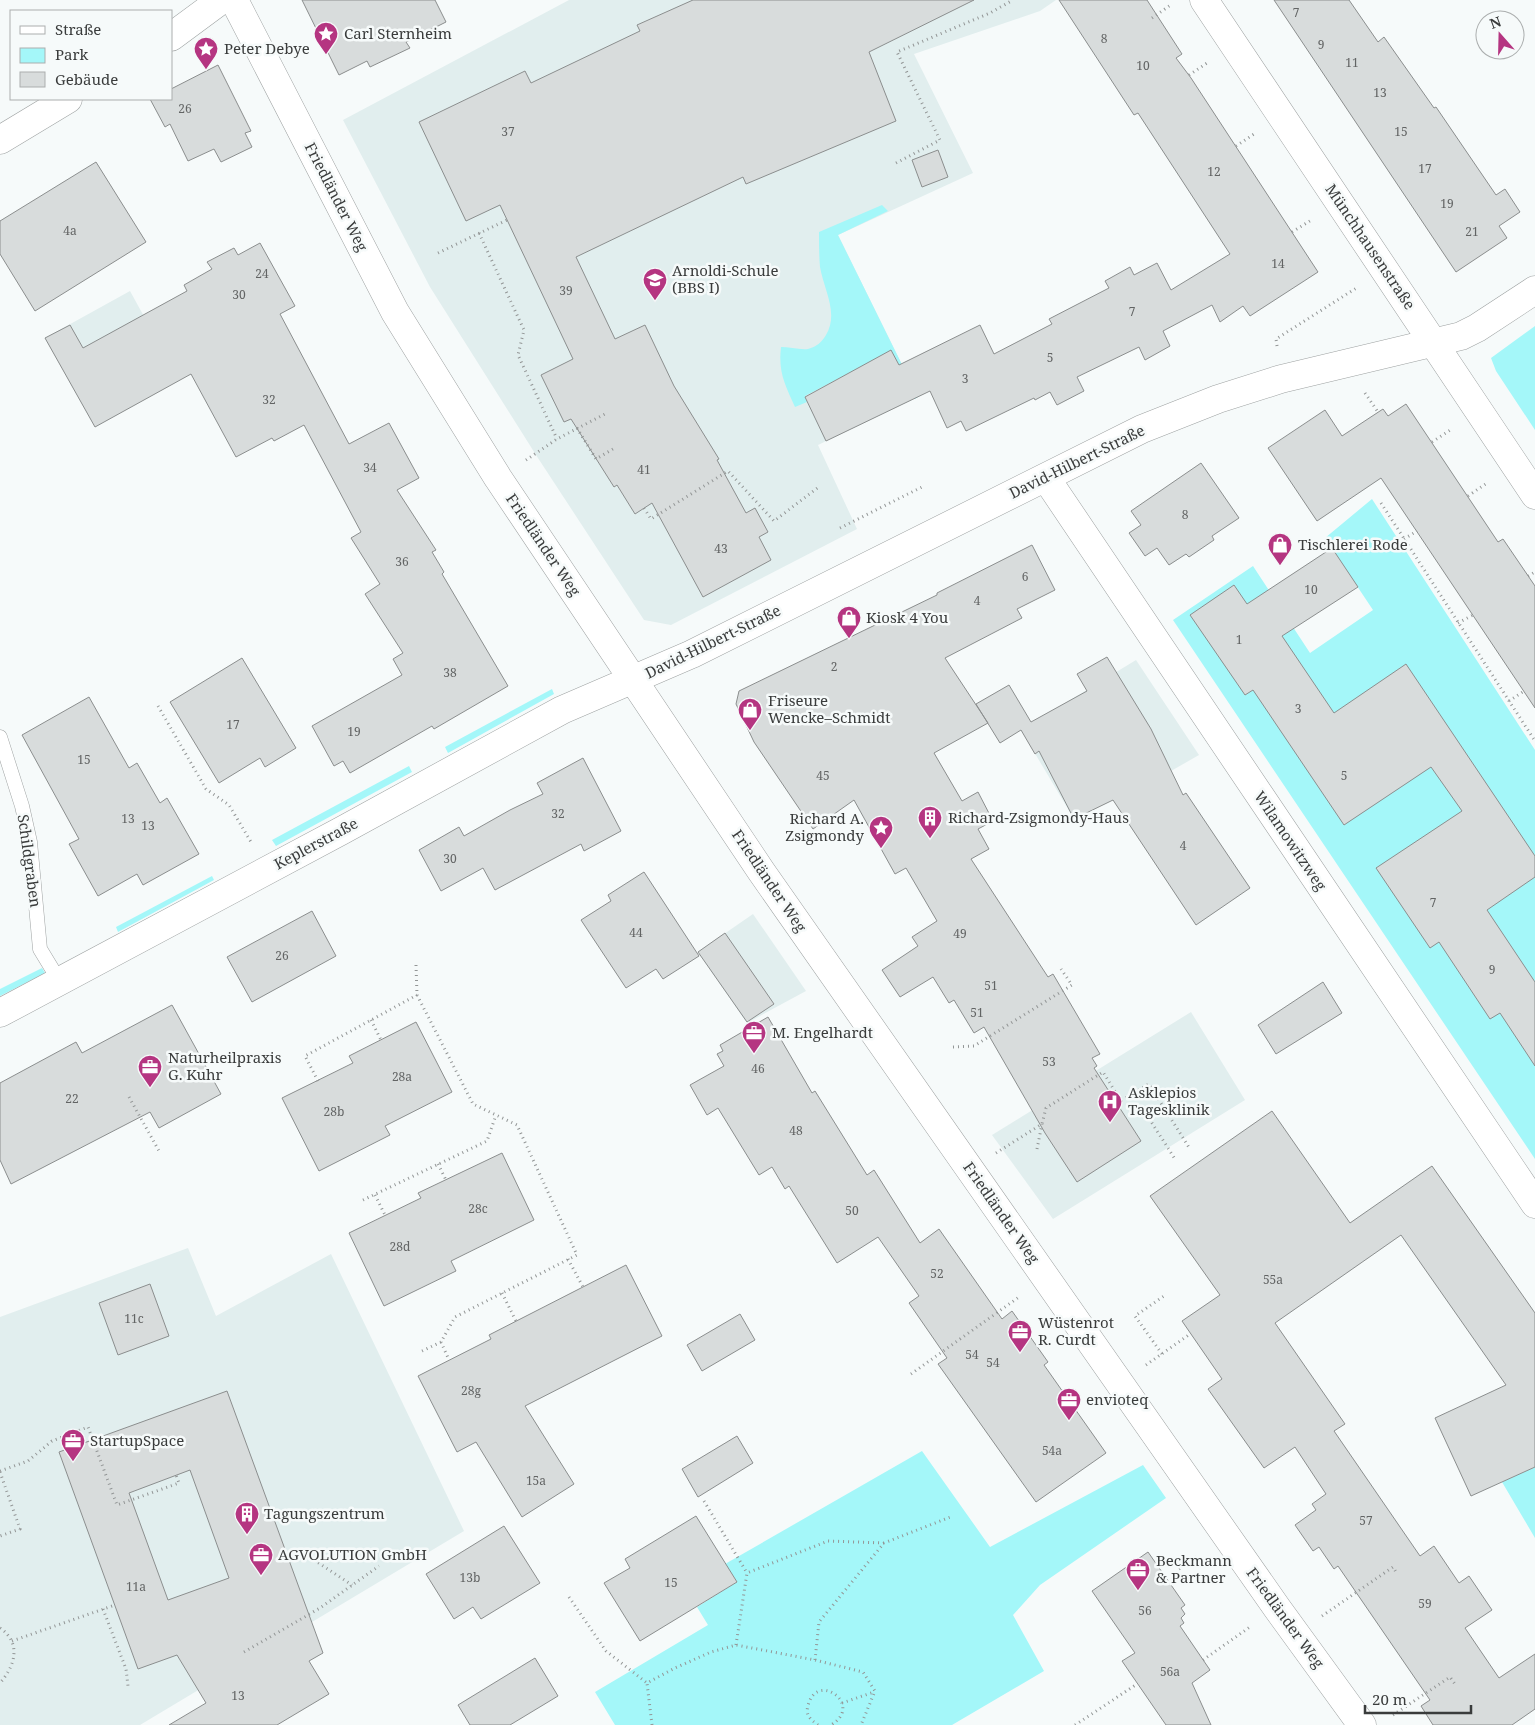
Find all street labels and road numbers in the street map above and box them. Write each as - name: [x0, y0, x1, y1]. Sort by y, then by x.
- street label: Friedländer Weg: [301, 139, 373, 254]
- street label: Münchhausenstraße: [1321, 180, 1420, 313]
- street label: David-Hilbert-Straße: [1005, 420, 1148, 503]
- street label: Friedländer Weg: [502, 489, 586, 600]
- street label: David-Hilbert-Straße: [641, 600, 784, 683]
- street label: Wilamowitzweg: [1250, 787, 1332, 894]
- street label: Schildgraben: [14, 813, 46, 909]
- street label: Keplerstraße: [270, 813, 361, 874]
- street label: Friedländer Weg: [728, 825, 812, 936]
- street label: Friedländer Weg: [959, 1158, 1044, 1267]
- street label: Friedländer Weg: [1243, 1563, 1329, 1672]

